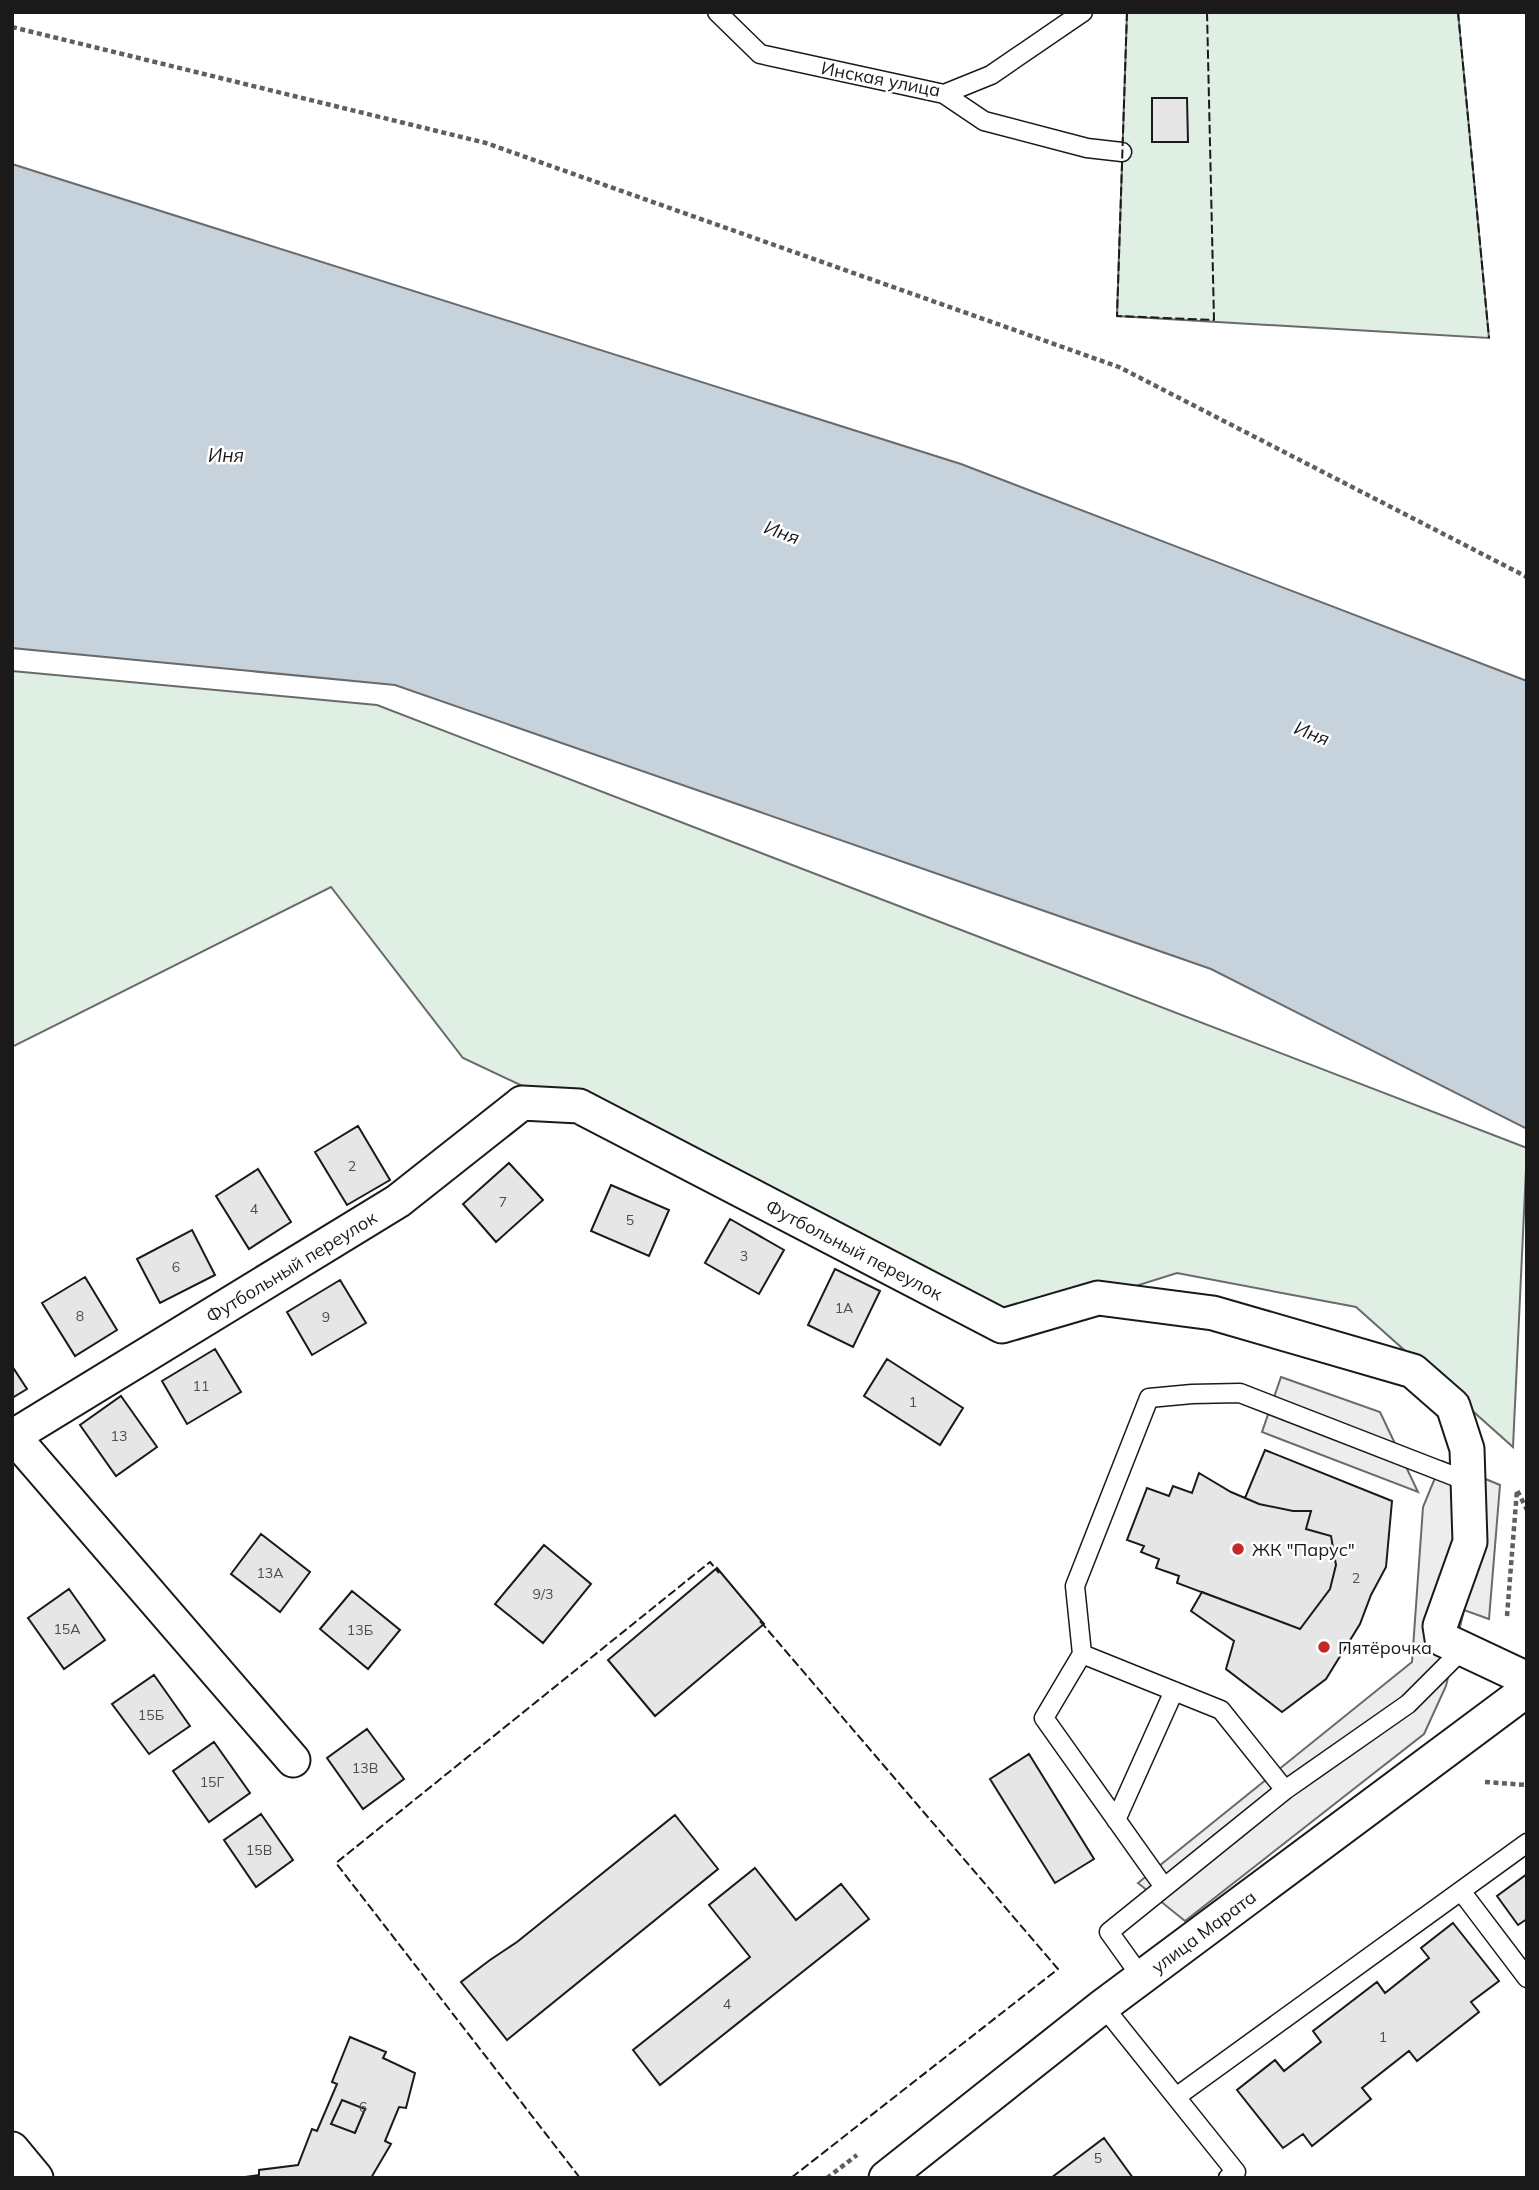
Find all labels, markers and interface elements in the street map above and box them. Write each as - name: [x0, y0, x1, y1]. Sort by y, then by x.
- street label: Инская улица: [819, 56, 943, 102]
- water label: Иня: [208, 443, 244, 467]
- water label: Иня: [761, 515, 803, 549]
- water label: Иня: [1291, 715, 1333, 751]
- house number: 2: [348, 1157, 356, 1175]
- house number: 7: [499, 1193, 507, 1211]
- street label: Футбольный переулок: [762, 1194, 947, 1305]
- house number: 4: [250, 1200, 259, 1218]
- street label: Футбольный переулок: [201, 1205, 381, 1327]
- house number: 5: [626, 1211, 634, 1229]
- house number: 3: [740, 1247, 748, 1265]
- house number: 6: [172, 1258, 180, 1276]
- house number: 1А: [835, 1299, 854, 1317]
- house number: 8: [76, 1307, 84, 1325]
- house number: 9: [322, 1308, 330, 1326]
- house number: 11: [193, 1377, 209, 1395]
- house number: 1: [909, 1393, 917, 1411]
- house number: 13: [111, 1427, 127, 1445]
- place label: ЖК "Парус": [1252, 1538, 1355, 1561]
- marker: ЖК "Парус": [1230, 1541, 1246, 1557]
- house number: 13А: [256, 1564, 284, 1582]
- house number: 2: [1352, 1569, 1360, 1587]
- house number: 9/3: [533, 1585, 553, 1603]
- house number: 15А: [53, 1620, 81, 1638]
- house number: 13Б: [347, 1621, 373, 1639]
- place label: Пятёрочка: [1338, 1636, 1432, 1659]
- marker: Пятёрочка: [1316, 1639, 1332, 1655]
- house number: 15Б: [138, 1706, 164, 1724]
- house number: 13В: [352, 1759, 378, 1777]
- house number: 15Г: [200, 1773, 225, 1791]
- house number: 15В: [246, 1841, 272, 1859]
- street label: улица Марата: [1146, 1885, 1260, 1978]
- house number: 4: [723, 1995, 732, 2013]
- house number: 1: [1379, 2028, 1387, 2046]
- house number: 6: [359, 2098, 367, 2116]
- house number: 5: [1094, 2149, 1102, 2167]

